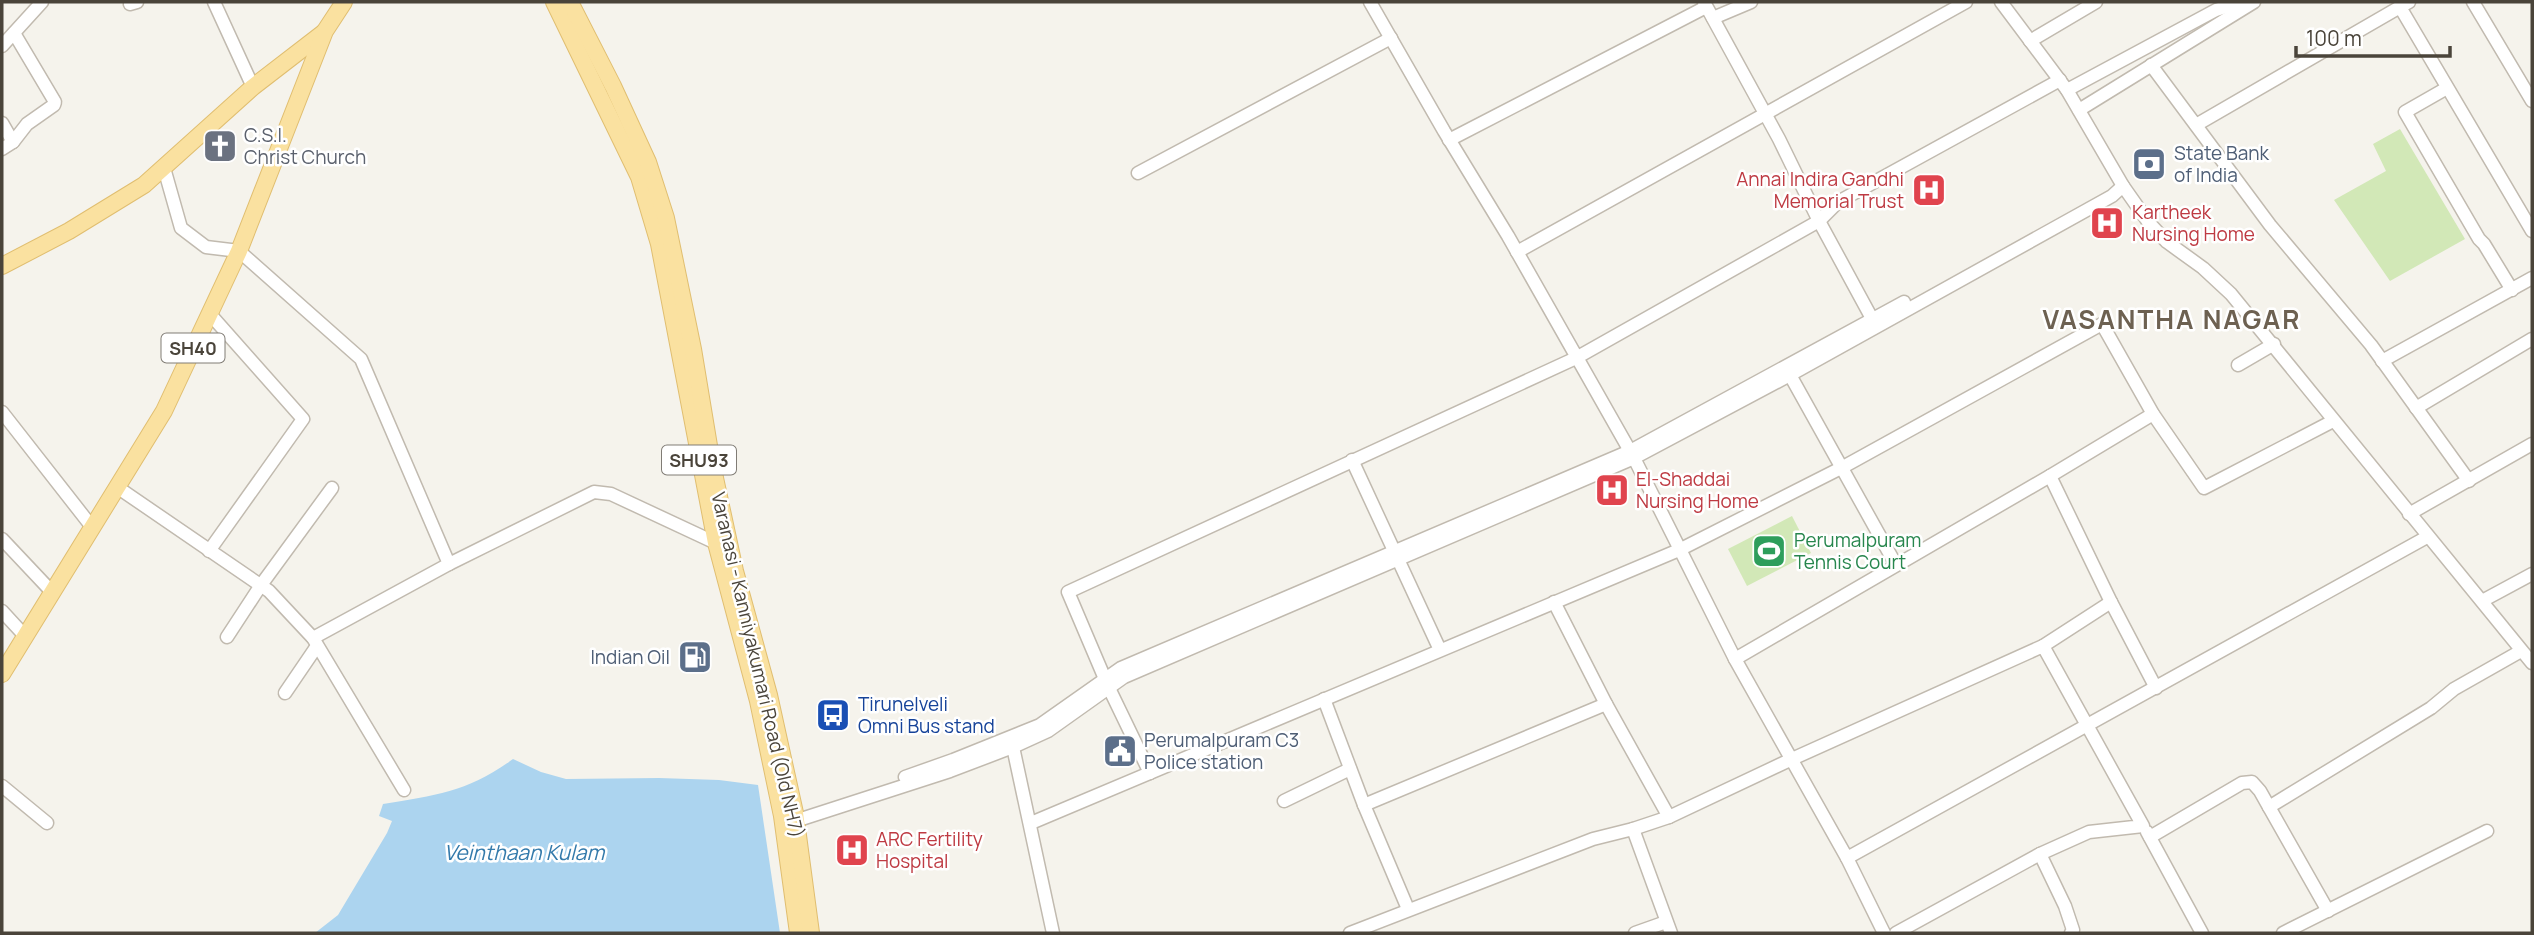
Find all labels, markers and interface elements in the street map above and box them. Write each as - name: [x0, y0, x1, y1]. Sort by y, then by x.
- scale bar: [2296, 14, 2450, 58]
- text: 100 m: [2306, 24, 2362, 52]
- place label: C.S.I. Christ Church: [244, 122, 366, 170]
- church icon: C.S.I. Christ Church: [201, 127, 239, 165]
- place label: State Bank of India: [2174, 140, 2270, 188]
- bank icon: State Bank of India: [2130, 145, 2168, 183]
- place label: Annai Indira Gandhi Memorial Trust: [1736, 166, 1904, 214]
- hospital icon: Annai Indira Gandhi Memorial Trust: [1910, 171, 1948, 209]
- place label: Kartheek Nursing Home: [2132, 199, 2255, 247]
- hospital icon: Kartheek Nursing Home: [2088, 204, 2126, 242]
- district label: VASANTHA NAGAR: [2043, 301, 2301, 337]
- road number: SH40: [162, 334, 224, 362]
- road number: SHU93: [662, 446, 736, 474]
- place label: El-Shaddai Nursing Home: [1636, 466, 1759, 514]
- hospital icon: El-Shaddai Nursing Home: [1593, 471, 1631, 509]
- street label: Varanasi - Kanniyakumari Road (Old NH7): [705, 489, 811, 841]
- place label: Perumalpuram Tennis Court: [1794, 527, 1921, 575]
- sports icon: Perumalpuram Tennis Court: [1750, 532, 1788, 570]
- fuel station icon: Indian Oil: [676, 638, 714, 676]
- place label: Indian Oil: [590, 644, 670, 670]
- place label: Tirunelveli Omni Bus stand: [858, 691, 995, 739]
- bus stop icon: Tirunelveli Omni Bus stand: [814, 696, 852, 734]
- place label: Perumalpuram C3 Police station: [1144, 727, 1299, 775]
- public building icon: Perumalpuram C3 Police station: [1101, 732, 1139, 770]
- place label: ARC Fertility Hospital: [876, 826, 983, 874]
- hospital icon: ARC Fertility Hospital: [833, 831, 871, 869]
- water label: Veinthaan Kulam: [444, 838, 605, 866]

